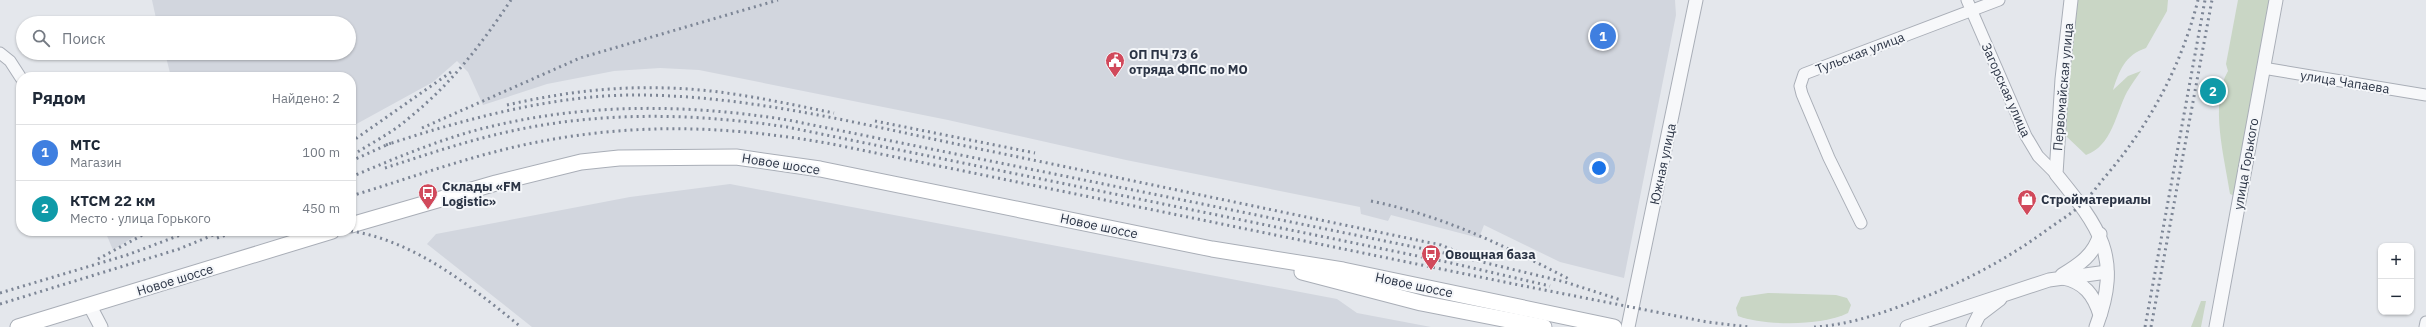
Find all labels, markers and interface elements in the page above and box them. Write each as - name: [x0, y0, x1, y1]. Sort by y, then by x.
- search box: [16, 16, 356, 60]
- pin: 1: [1590, 21, 1616, 51]
- street label: Первомайская улица: [2049, 22, 2077, 152]
- icon: search: [30, 27, 52, 49]
- street label: Тульская улица: [1813, 28, 1907, 78]
- text: Поиск: [62, 29, 105, 48]
- street label: Загорская улица: [1978, 40, 2034, 140]
- place label: ОП ПЧ 73 6 отряда ФПС по МО: [1129, 46, 1248, 78]
- public building icon: ОП ПЧ 73 6 отряда ФПС по МО: [1104, 50, 1126, 78]
- street label: улица Чапаева: [2299, 67, 2391, 97]
- pin: 2: [2200, 76, 2226, 106]
- text: Рядом: [32, 87, 86, 109]
- text: Найдено: 2: [272, 90, 340, 107]
- street label: улица Горького: [2230, 117, 2262, 211]
- street label: Южная улица: [1646, 122, 1680, 206]
- text: МТС: [70, 135, 100, 154]
- text: 1: [41, 144, 49, 161]
- text: 100 m: [302, 144, 340, 161]
- street label: Новое шоссе: [741, 149, 821, 179]
- text: Магазин: [70, 154, 122, 171]
- your location: [1589, 158, 1609, 178]
- place label: Склады «FM Logistic»: [442, 178, 521, 210]
- bus stop icon: Склады «FM Logistic»: [417, 182, 439, 210]
- shop icon: Стройматериалы: [2016, 188, 2038, 216]
- text: КТСМ 22 км: [70, 191, 155, 210]
- place label: Стройматериалы: [2041, 191, 2151, 208]
- text: 2: [41, 200, 49, 217]
- text: 450 m: [302, 200, 340, 217]
- street label: Новое шоссе: [1059, 209, 1139, 243]
- text: Место · улица Горького: [70, 210, 211, 227]
- bus stop icon: Овощная база: [1420, 243, 1442, 271]
- map controls: [2378, 243, 2414, 315]
- button: +: [2378, 243, 2414, 279]
- place label: Овощная база: [1445, 246, 1536, 263]
- street label: Новое шоссе: [135, 260, 215, 300]
- street label: Новое шоссе: [1374, 268, 1454, 302]
- button: −: [2378, 279, 2414, 315]

